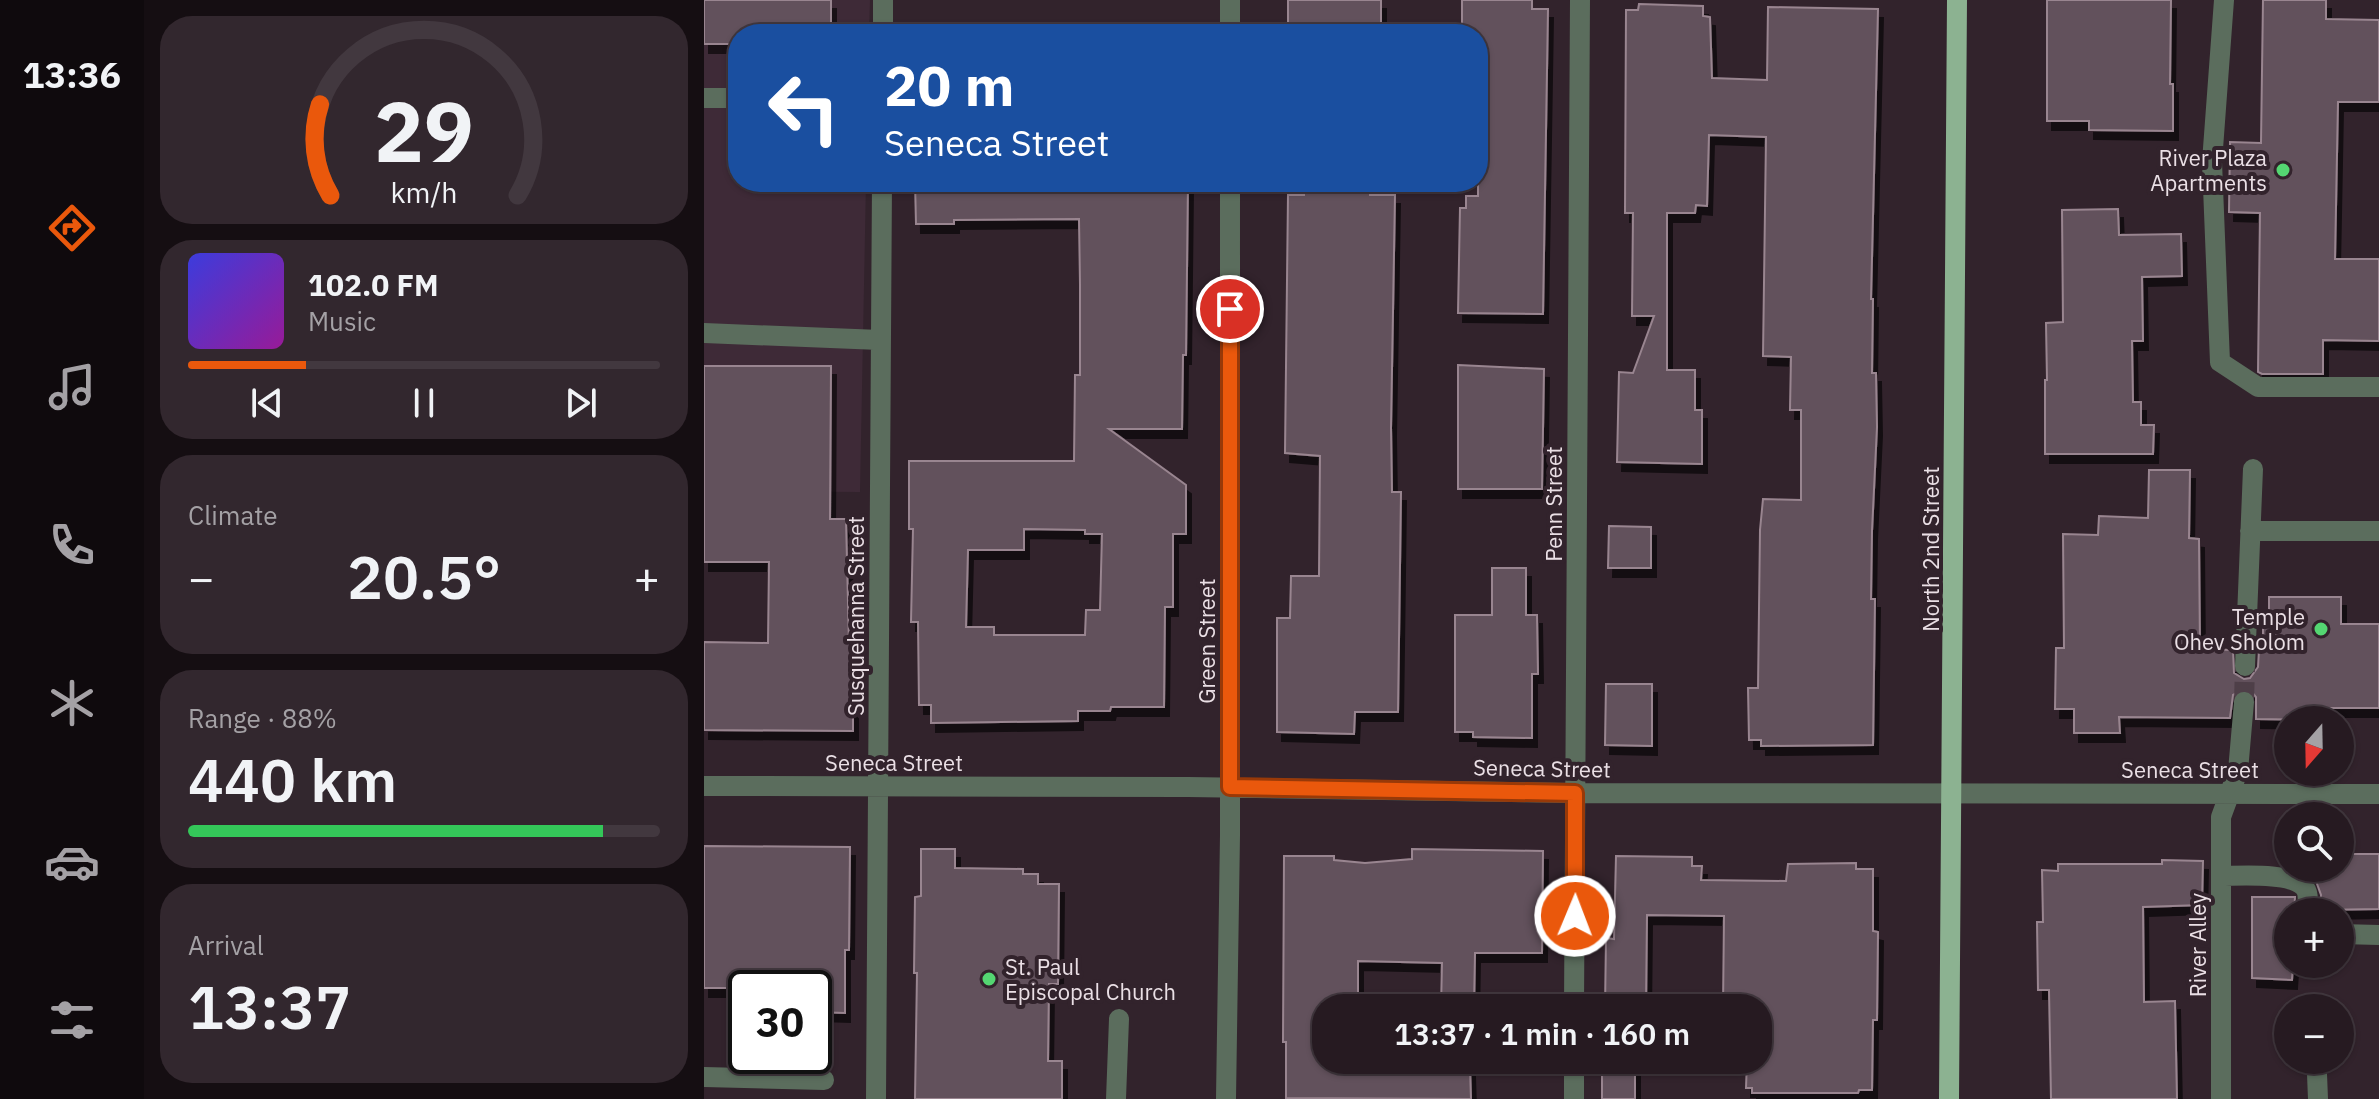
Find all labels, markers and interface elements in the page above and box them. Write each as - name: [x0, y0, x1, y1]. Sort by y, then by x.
- text: 20 m: [884, 49, 1014, 121]
- text: 13:36: [23, 51, 121, 98]
- icon: left: [752, 56, 856, 160]
- text: 29: [374, 77, 474, 185]
- text: Seneca Street: [884, 119, 1109, 166]
- place label: River Plaza Apartments: [2150, 143, 2267, 197]
- marker: River Plaza Apartments: [2274, 161, 2292, 179]
- text: km/h: [390, 174, 458, 211]
- icon: directions: [44, 200, 100, 256]
- text: 102.0 FM: [308, 265, 439, 304]
- pin: [1196, 275, 1264, 343]
- icon: arrive: [1208, 287, 1252, 331]
- text: Music: [308, 304, 376, 338]
- icon: music: [44, 359, 100, 415]
- icon: previous: [245, 381, 289, 425]
- icon: pause: [402, 381, 446, 425]
- icon: next: [559, 381, 603, 425]
- street label: Penn Street: [1539, 446, 1568, 562]
- street label: North 2nd Street: [1916, 466, 1945, 632]
- text: Climate: [188, 498, 278, 532]
- street label: Susquehanna Street: [841, 516, 870, 716]
- icon: phone: [44, 517, 100, 573]
- text: 20.5°: [347, 537, 501, 616]
- text: −: [188, 549, 214, 606]
- text: +: [634, 549, 660, 606]
- street label: Green Street: [1192, 578, 1221, 704]
- place label: Temple Ohev Sholom: [2174, 602, 2305, 656]
- marker: Temple Ohev Sholom: [2312, 620, 2330, 638]
- icon: climate: [44, 675, 100, 731]
- text: Range · 88%: [188, 701, 337, 735]
- north arrow: [2274, 706, 2354, 786]
- map controls: [2274, 706, 2354, 1074]
- text: 440 km: [188, 740, 397, 819]
- street label: Seneca Street: [825, 748, 963, 777]
- street label: Seneca Street: [1473, 752, 1611, 784]
- street label: Seneca Street: [2121, 755, 2259, 784]
- button: search: [2274, 802, 2354, 882]
- icon: car: [44, 834, 100, 890]
- position arrow: [1533, 874, 1617, 958]
- street label: River Alley: [2183, 893, 2212, 997]
- button: +: [2274, 898, 2354, 978]
- text: Arrival: [188, 928, 264, 962]
- place label: St. Paul Episcopal Church: [1005, 952, 1176, 1006]
- text: 13:37: [188, 967, 351, 1046]
- speed limit sign: 30: [728, 970, 832, 1074]
- marker: St. Paul Episcopal Church: [980, 970, 998, 988]
- icon: filters: [44, 992, 100, 1048]
- button: −: [2274, 994, 2354, 1074]
- text: 13:37 · 1 min · 160 m: [1394, 1014, 1690, 1053]

